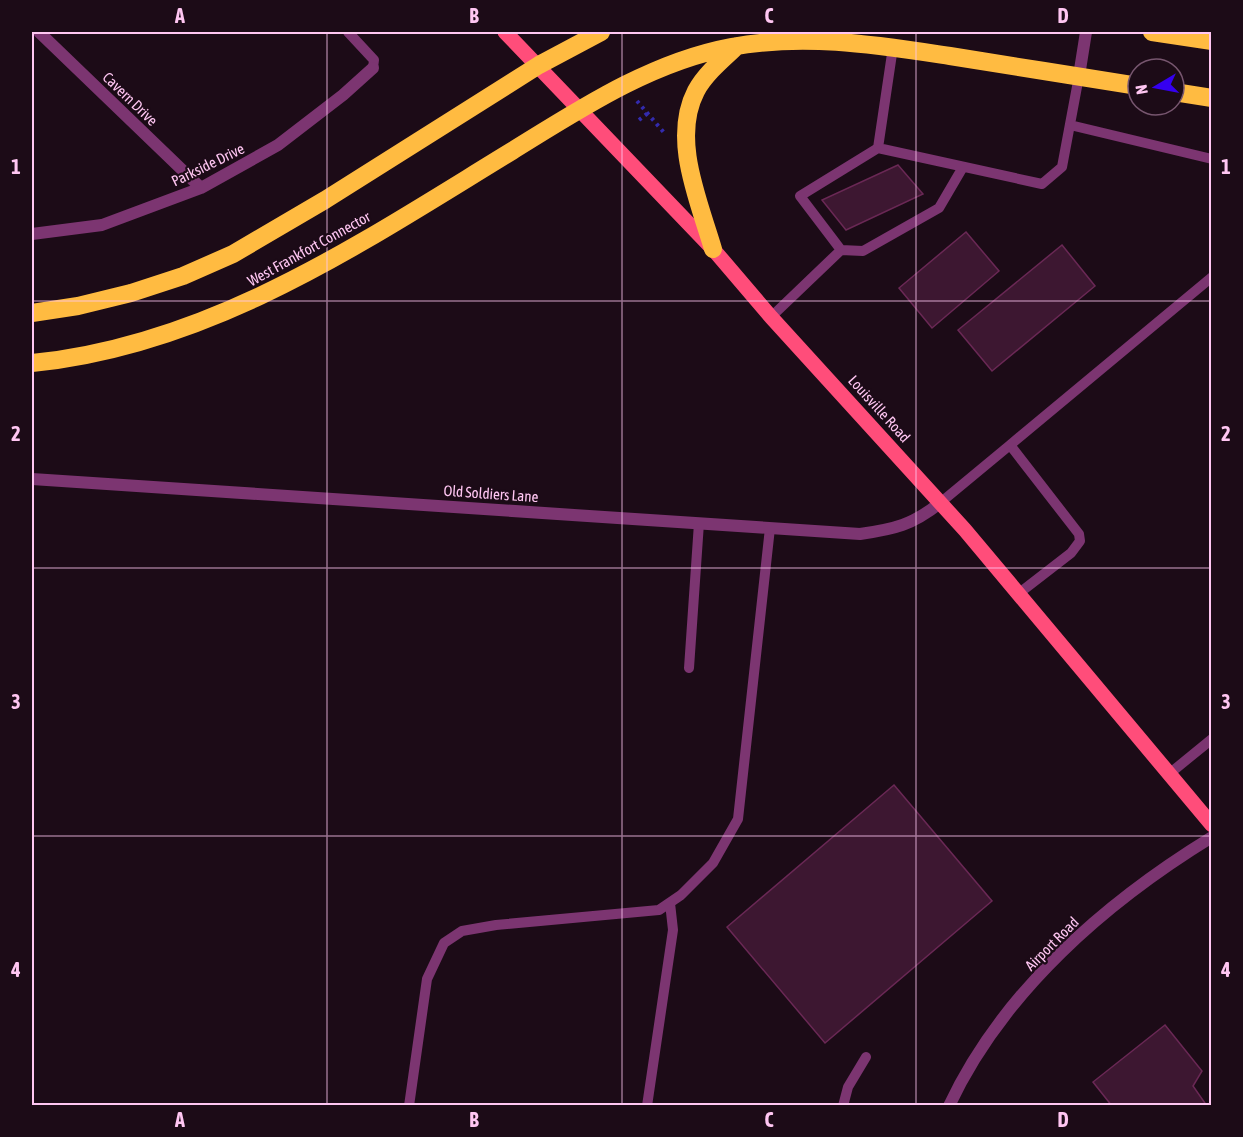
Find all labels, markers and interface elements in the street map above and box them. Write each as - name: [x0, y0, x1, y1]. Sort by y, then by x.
- text: A: [174, 4, 185, 27]
- text: B: [469, 4, 479, 27]
- text: C: [765, 4, 774, 27]
- text: D: [1057, 4, 1069, 27]
- north arrow: [1126, 57, 1186, 117]
- street label: Cavern Drive: [99, 68, 161, 129]
- text: N: [1132, 83, 1151, 96]
- street label: Parkside Drive: [169, 140, 247, 189]
- text: 1: [11, 155, 21, 178]
- text: 1: [1221, 155, 1231, 178]
- street label: West Frankfort Connector: [244, 207, 374, 289]
- street label: Louisville Road: [845, 372, 914, 445]
- text: 2: [11, 422, 21, 445]
- text: 2: [1221, 422, 1231, 445]
- street label: Old Soldiers Lane: [443, 482, 539, 505]
- text: 3: [11, 690, 21, 713]
- text: 3: [1221, 690, 1231, 713]
- street label: Airport Road: [1021, 913, 1082, 974]
- text: 4: [10, 958, 21, 981]
- text: 4: [1220, 958, 1231, 981]
- text: A: [174, 1108, 185, 1131]
- text: B: [469, 1108, 479, 1131]
- text: C: [765, 1108, 774, 1131]
- text: D: [1057, 1108, 1069, 1131]

